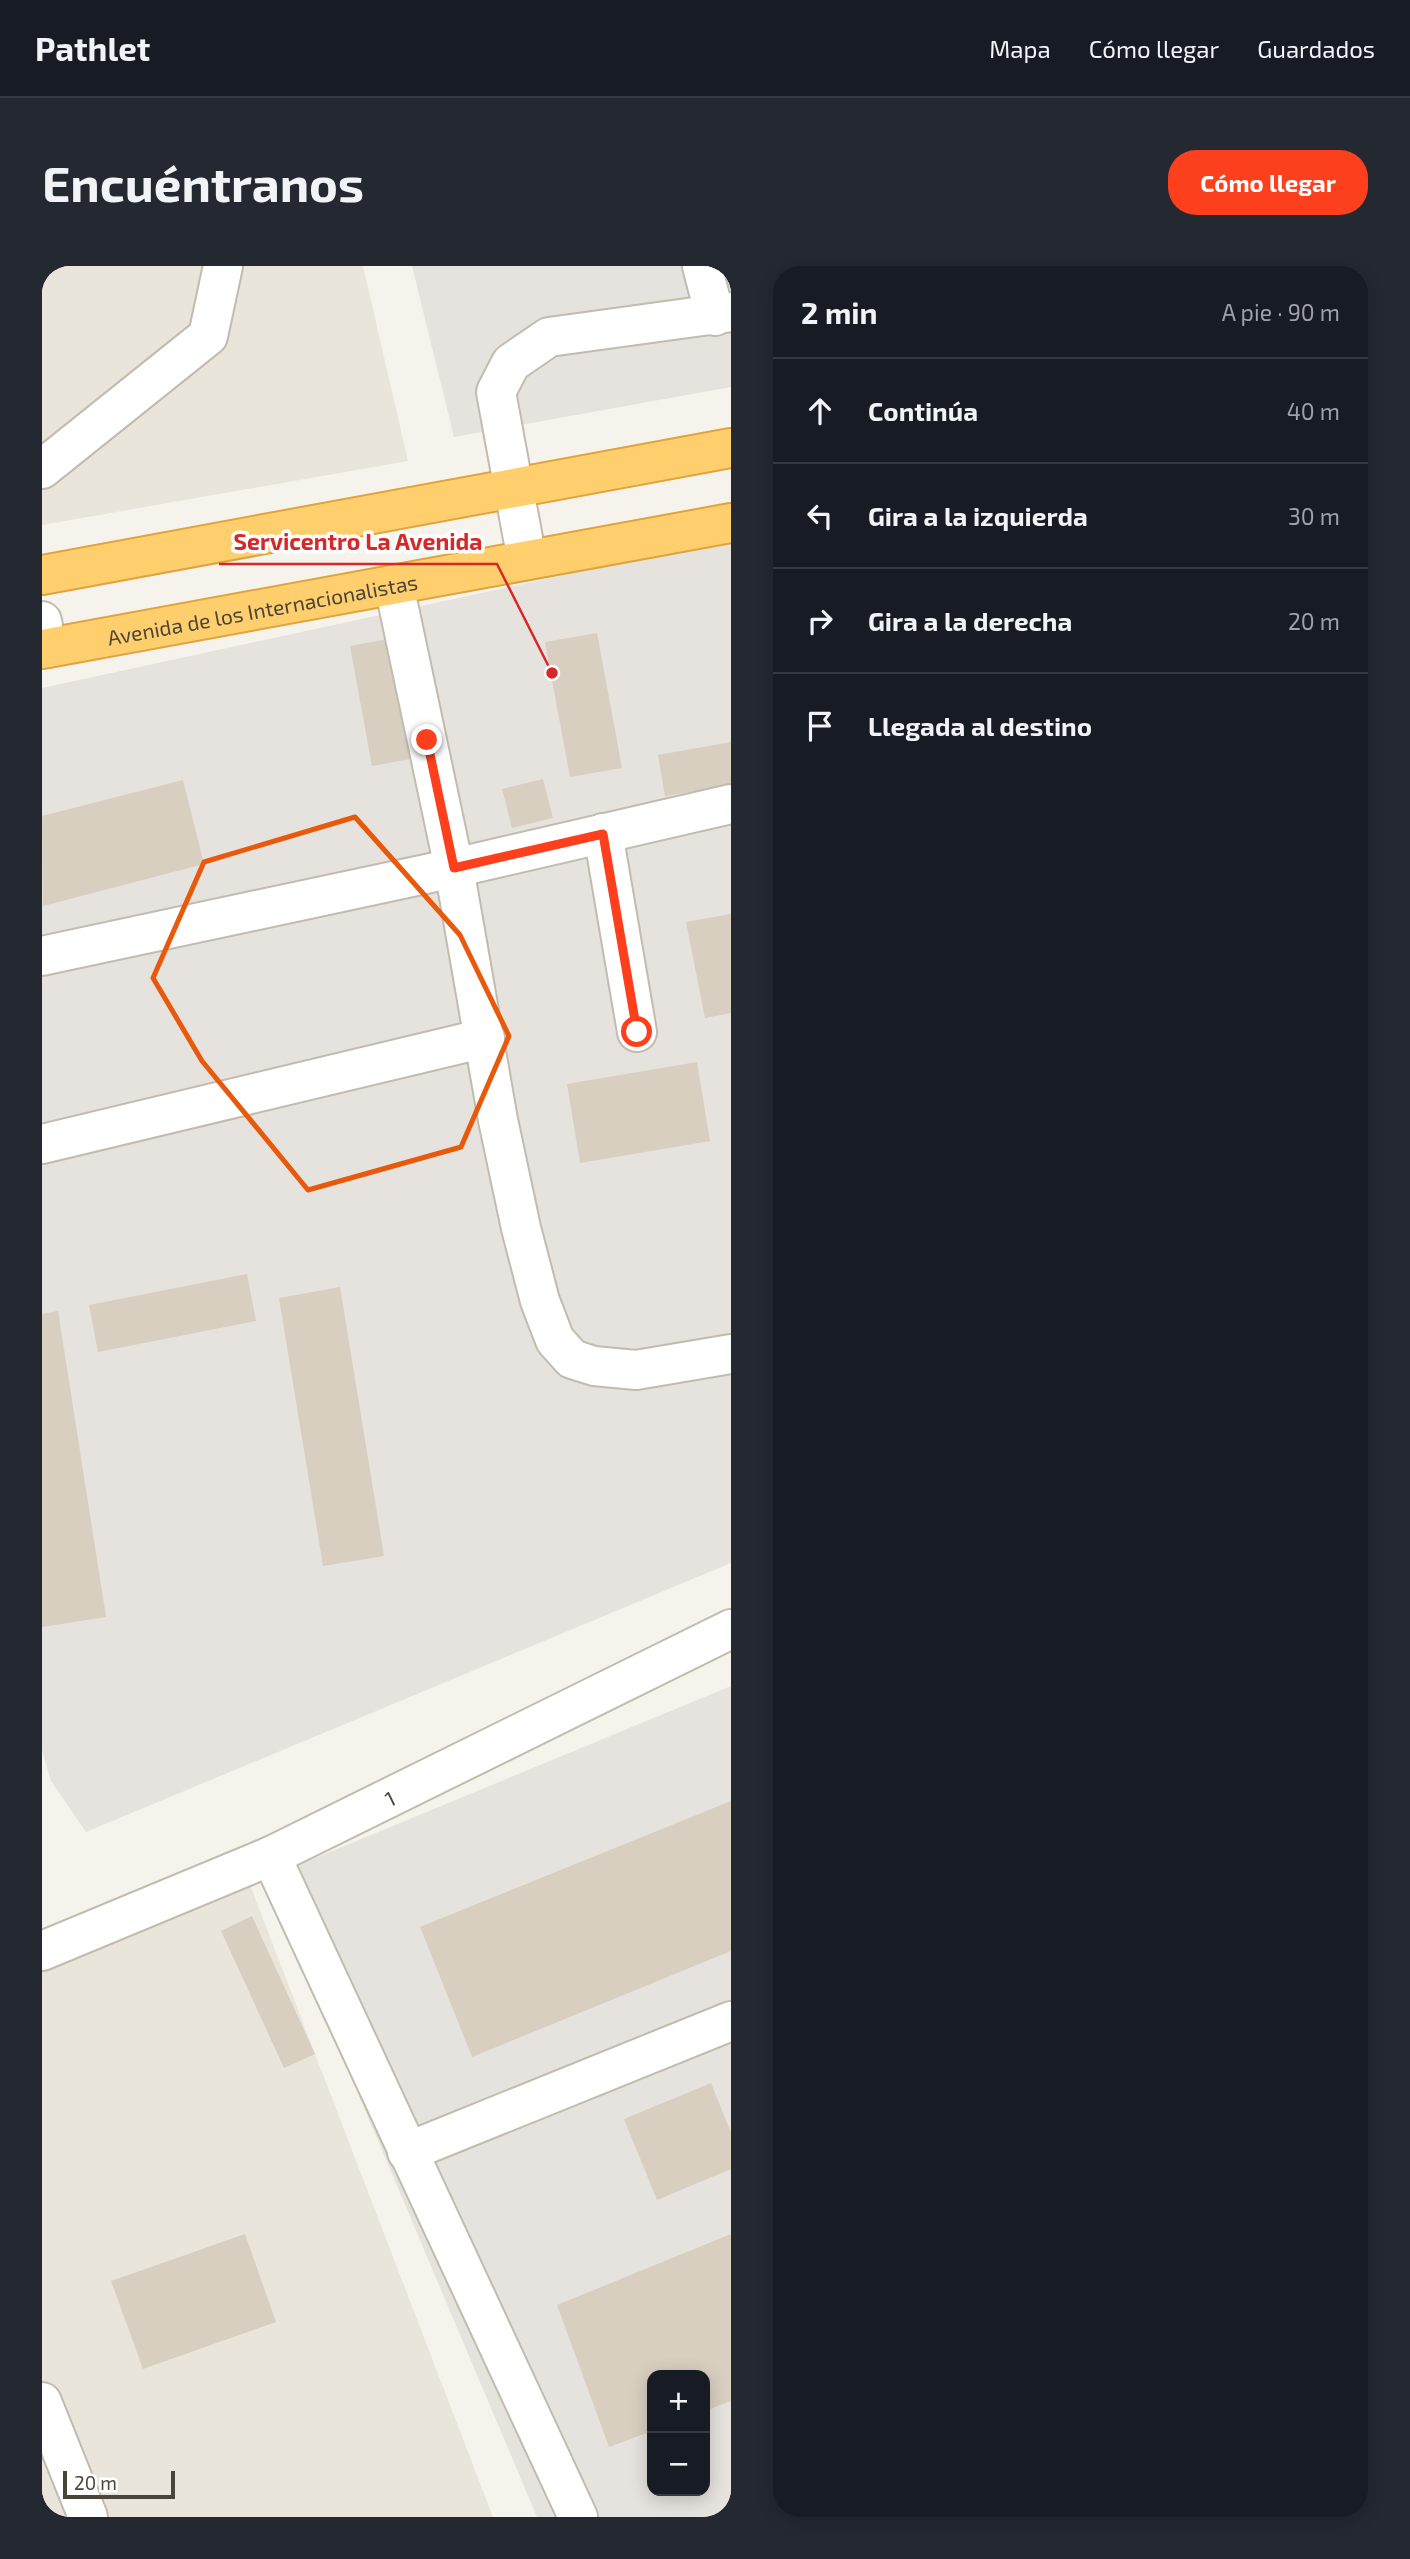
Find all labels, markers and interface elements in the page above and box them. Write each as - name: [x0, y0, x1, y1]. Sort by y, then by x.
- text: Pathlet: [35, 28, 150, 68]
- text: Mapa: [989, 34, 1051, 63]
- text: Cómo llegar: [1089, 34, 1219, 63]
- text: Guardados: [1257, 34, 1375, 63]
- button: Cómo llegar: [1168, 150, 1368, 215]
- text: Encuéntranos: [42, 153, 364, 212]
- text: 2 min: [801, 294, 878, 330]
- text: A pie · 90 m: [1222, 298, 1340, 326]
- icon: ahead: [801, 392, 839, 430]
- text: Continúa: [868, 395, 978, 426]
- text: 40 m: [1287, 397, 1340, 425]
- icon: left: [801, 497, 839, 535]
- text: Gira a la izquierda: [868, 500, 1088, 531]
- text: 30 m: [1288, 502, 1340, 530]
- callout: Servicentro La Avenida: [219, 520, 497, 564]
- text: Servicentro La Avenida: [234, 527, 482, 555]
- street label: Avenida de los Internacionalistas: [105, 568, 419, 649]
- icon: right: [801, 602, 839, 640]
- text: Gira a la derecha: [868, 605, 1072, 636]
- text: 20 m: [1288, 607, 1340, 635]
- icon: arrive: [801, 707, 839, 745]
- text: Llegada al destino: [868, 710, 1092, 741]
- route end: [411, 724, 442, 755]
- route start: [621, 1016, 652, 1047]
- street label: 1: [380, 1784, 399, 1811]
- map controls: [647, 2370, 710, 2496]
- button: +: [647, 2370, 710, 2433]
- button: −: [647, 2433, 710, 2496]
- scale bar: [63, 2468, 175, 2500]
- text: 20 m: [74, 2471, 117, 2494]

